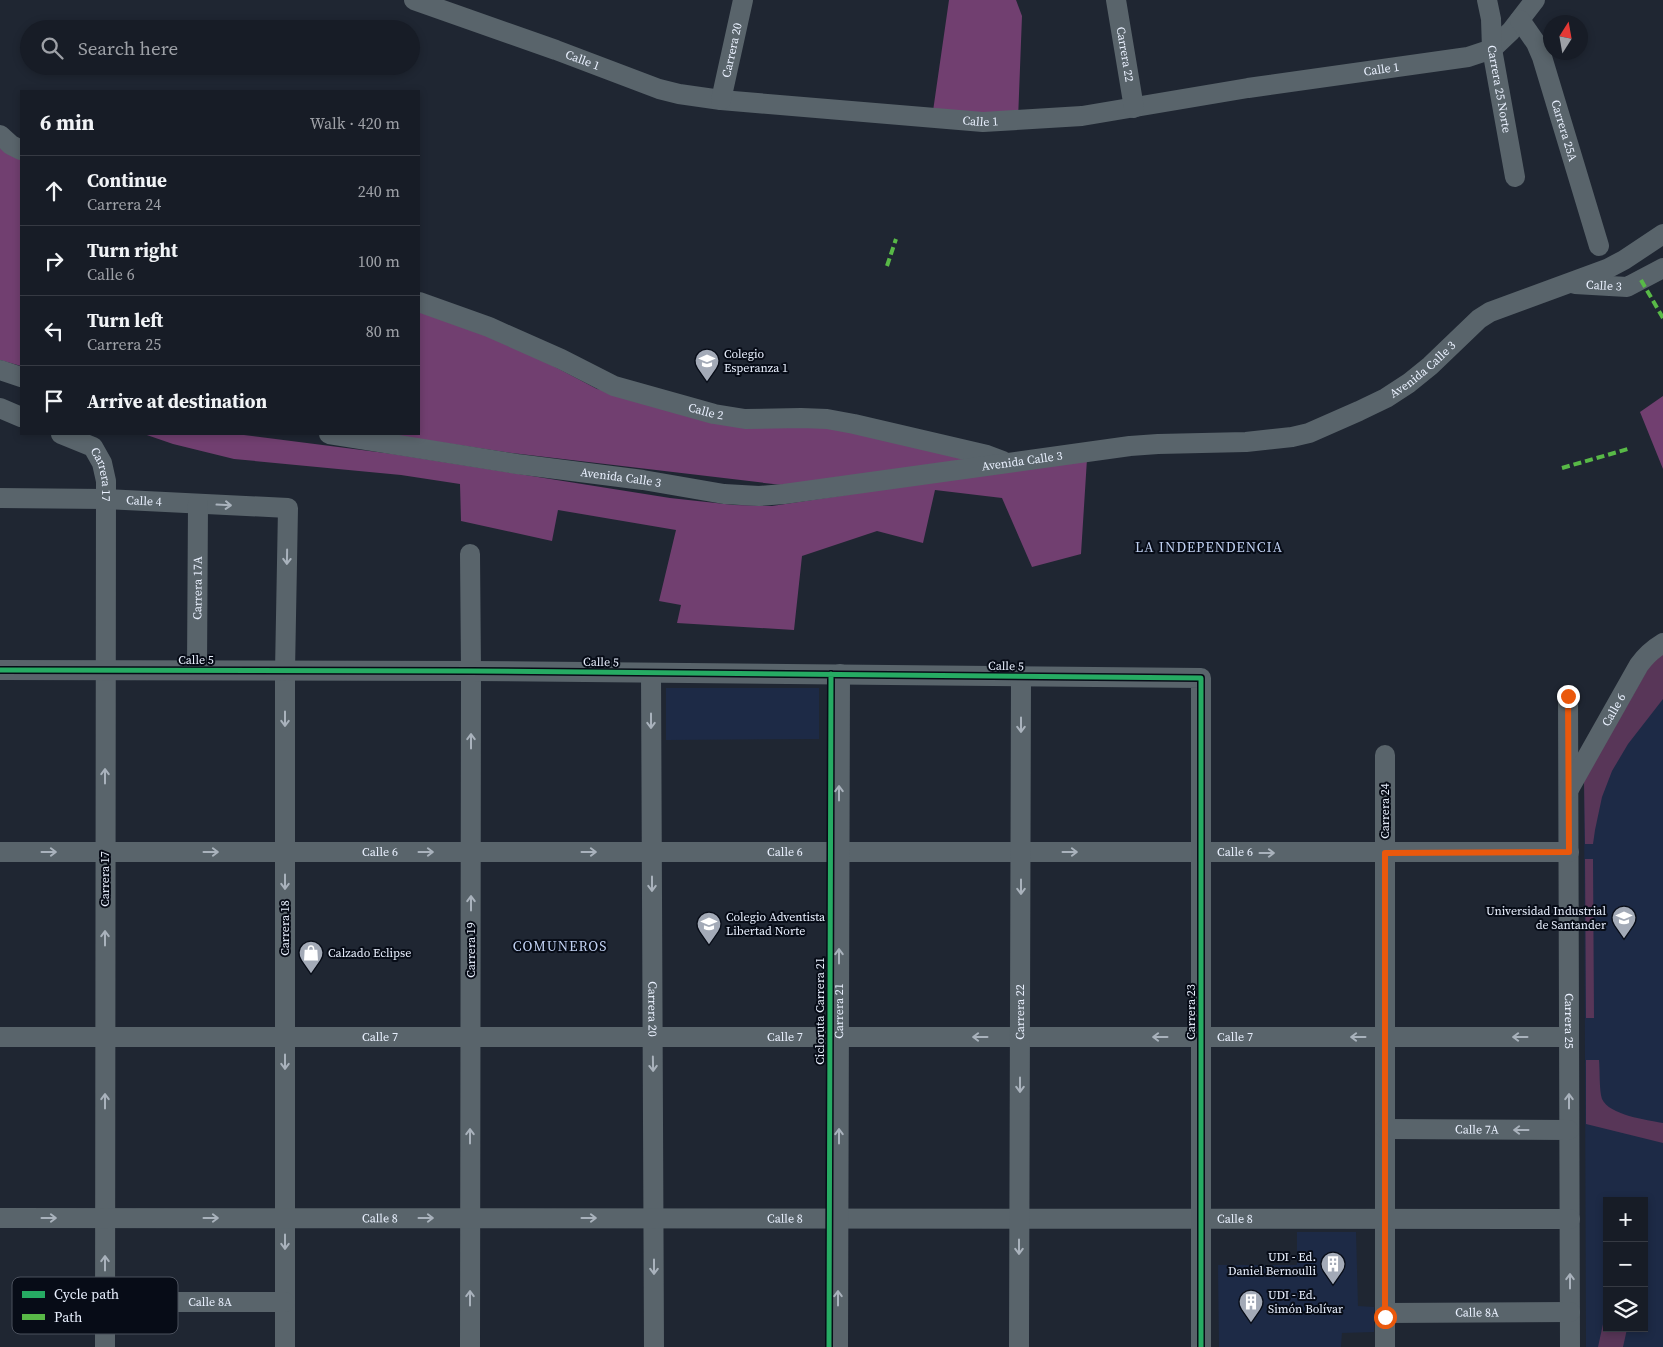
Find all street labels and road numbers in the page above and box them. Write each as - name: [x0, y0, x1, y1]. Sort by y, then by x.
- street label: Carrera 20: [718, 21, 746, 79]
- street label: Carrera 22: [1113, 25, 1138, 83]
- street label: Carrera 25 Norte: [1484, 45, 1515, 134]
- street label: Calle 1: [563, 46, 602, 74]
- street label: Calle 1: [1363, 59, 1400, 80]
- street label: Carrera 25A: [1547, 98, 1581, 163]
- street label: Calle 1: [962, 112, 999, 130]
- street label: Calle 3: [1586, 277, 1622, 295]
- street label: Avenida Calle 3: [1387, 338, 1459, 402]
- street label: Calle 2: [686, 399, 725, 423]
- street label: Carrera 17: [87, 444, 114, 502]
- street label: Avenida Calle 3: [981, 447, 1063, 475]
- street label: Avenida Calle 3: [579, 464, 662, 491]
- street label: Calle 4: [126, 492, 162, 510]
- street label: Carrera 17A: [189, 556, 206, 620]
- street label: Calle 5: [178, 652, 214, 668]
- street label: Calle 5: [583, 654, 619, 670]
- street label: Calle 5: [988, 658, 1024, 674]
- street label: Calle 6: [1598, 690, 1629, 729]
- street label: Carrera 24: [1377, 783, 1393, 839]
- street label: Calle 6: [362, 844, 398, 860]
- street label: Calle 6: [767, 844, 803, 860]
- street label: Calle 6: [1217, 844, 1253, 860]
- street label: Carrera 17: [97, 851, 113, 907]
- street label: Carrera 18: [277, 900, 293, 956]
- street label: Carrera 19: [463, 922, 479, 978]
- street label: Cicloruta Carrera 21: [812, 957, 828, 1065]
- street label: Carrera 20: [644, 981, 661, 1037]
- street label: Carrera 21: [831, 983, 847, 1039]
- street label: Carrera 22: [1012, 984, 1028, 1040]
- street label: Carrera 23: [1183, 984, 1199, 1040]
- street label: Carrera 25: [1561, 993, 1577, 1049]
- street label: Calle 7: [362, 1029, 398, 1045]
- street label: Calle 7: [767, 1029, 803, 1045]
- street label: Calle 7: [1217, 1029, 1253, 1045]
- street label: Calle 7A: [1455, 1121, 1499, 1138]
- street label: Calle 8: [362, 1210, 398, 1226]
- street label: Calle 8: [767, 1210, 803, 1227]
- street label: Calle 8: [1217, 1211, 1253, 1227]
- street label: Calle 8A: [188, 1294, 232, 1310]
- street label: Calle 8A: [1455, 1304, 1499, 1321]

